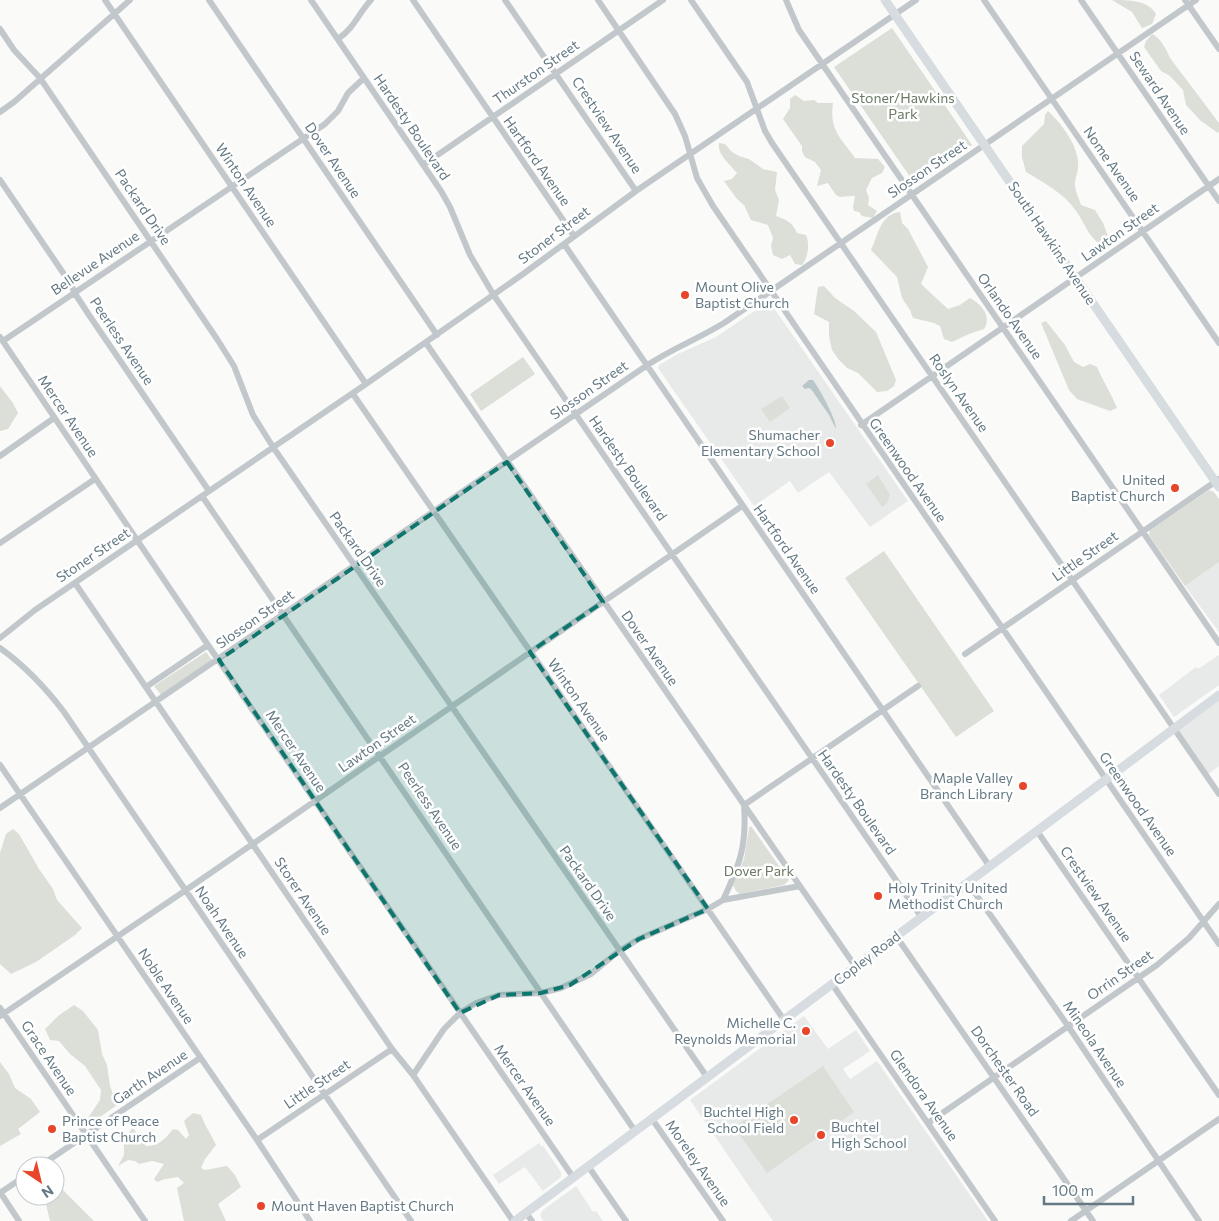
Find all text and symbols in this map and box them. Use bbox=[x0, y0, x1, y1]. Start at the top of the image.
street label: Thurston Street bbox=[490, 36, 582, 107]
street label: Seward Avenue bbox=[1126, 48, 1194, 138]
street label: Hardesty Boulevard bbox=[371, 70, 454, 183]
street label: Crestview Avenue bbox=[569, 73, 646, 176]
park label: Stoner/Hawkins Park bbox=[851, 89, 955, 122]
street label: Hartford Avenue bbox=[500, 113, 575, 209]
street label: Dover Avenue bbox=[302, 119, 365, 201]
street label: Nome Avenue bbox=[1080, 123, 1145, 205]
street label: Slosson Street bbox=[884, 136, 970, 201]
street label: Winton Avenue bbox=[212, 140, 281, 230]
street label: Packard Drive bbox=[112, 166, 175, 248]
street label: South Hawkins Avenue bbox=[1005, 178, 1100, 307]
street label: Lawton Street bbox=[1078, 198, 1162, 265]
street label: Stoner Street bbox=[515, 202, 593, 267]
street label: Bellevue Avenue bbox=[47, 227, 142, 298]
street label: Orlando Avenue bbox=[974, 269, 1047, 362]
place label: Mount Olive Baptist Church bbox=[695, 278, 789, 311]
marker: Mount Olive Baptist Church bbox=[679, 289, 691, 301]
street label: Peerless Avenue bbox=[87, 294, 158, 388]
street label: Roslyn Avenue bbox=[926, 350, 993, 435]
street label: Slosson Street bbox=[546, 356, 631, 423]
street label: Mercer Avenue bbox=[35, 371, 102, 460]
street label: Hardesty Boulevard bbox=[586, 412, 671, 524]
street label: Greenwood Avenue bbox=[866, 414, 951, 525]
place label: Shumacher Elementary School bbox=[701, 426, 820, 459]
marker: Shumacher Elementary School bbox=[824, 437, 836, 449]
place label: United Baptist Church bbox=[1071, 471, 1165, 504]
marker: United Baptist Church bbox=[1169, 482, 1181, 494]
street label: Hartford Avenue bbox=[750, 501, 825, 597]
street label: Packard Drive bbox=[326, 508, 391, 590]
street label: Stoner Street bbox=[53, 524, 133, 585]
street label: Little Street bbox=[1049, 527, 1121, 584]
street label: Slosson Street bbox=[212, 585, 297, 652]
street label: Dover Avenue bbox=[618, 607, 683, 689]
street label: Winton Avenue bbox=[545, 655, 614, 744]
street label: Mercer Avenue bbox=[263, 706, 330, 795]
street label: Lawton Street bbox=[335, 709, 419, 776]
street label: Hardesty Boulevard bbox=[815, 746, 900, 858]
street label: Greenwood Avenue bbox=[1096, 748, 1181, 859]
street label: Peerless Avenue bbox=[395, 759, 466, 853]
place label: Maple Valley Branch Library bbox=[920, 769, 1013, 802]
marker: Maple Valley Branch Library bbox=[1017, 780, 1029, 792]
street label: Packard Drive bbox=[556, 842, 621, 924]
street label: Crestview Avenue bbox=[1057, 843, 1136, 945]
street label: Storer Avenue bbox=[271, 854, 336, 938]
park label: Dover Park bbox=[724, 862, 795, 879]
place label: Holy Trinity United Methodist Church bbox=[888, 879, 1008, 912]
street label: Noah Avenue bbox=[192, 882, 253, 961]
marker: Holy Trinity United Methodist Church bbox=[872, 890, 884, 902]
street label: Copley Road bbox=[830, 927, 904, 988]
street label: Noble Avenue bbox=[135, 945, 198, 1027]
street label: Orrin Street bbox=[1084, 946, 1156, 1003]
street label: Mineola Avenue bbox=[1060, 997, 1131, 1090]
place label: Michelle C. Reynolds Memorial bbox=[674, 1014, 796, 1047]
street label: Grace Avenue bbox=[18, 1017, 81, 1098]
street label: Dorchester Road bbox=[968, 1022, 1043, 1119]
marker: Michelle C. Reynolds Memorial bbox=[800, 1025, 812, 1037]
street label: Mercer Avenue bbox=[491, 1041, 560, 1129]
street label: Garth Avenue bbox=[109, 1045, 190, 1108]
street label: Glendora Avenue bbox=[887, 1046, 962, 1144]
street label: Little Street bbox=[280, 1055, 353, 1112]
place label: Buchtel High School Field bbox=[703, 1103, 784, 1136]
place label: Prince of Peace Baptist Church bbox=[62, 1112, 159, 1145]
marker: Buchtel High School Field bbox=[788, 1114, 800, 1126]
street label: Moreley Avenue bbox=[662, 1116, 735, 1209]
place label: Buchtel High School bbox=[831, 1118, 907, 1151]
marker: Prince of Peace Baptist Church bbox=[46, 1123, 58, 1135]
marker: Buchtel High School bbox=[815, 1129, 827, 1141]
north arrow bbox=[15, 1156, 65, 1206]
scale bar bbox=[1044, 1174, 1133, 1206]
text: 100 m bbox=[1052, 1181, 1094, 1199]
text: N bbox=[39, 1182, 57, 1202]
place label: Mount Haven Baptist Church bbox=[271, 1197, 454, 1214]
marker: Mount Haven Baptist Church bbox=[255, 1200, 267, 1212]

